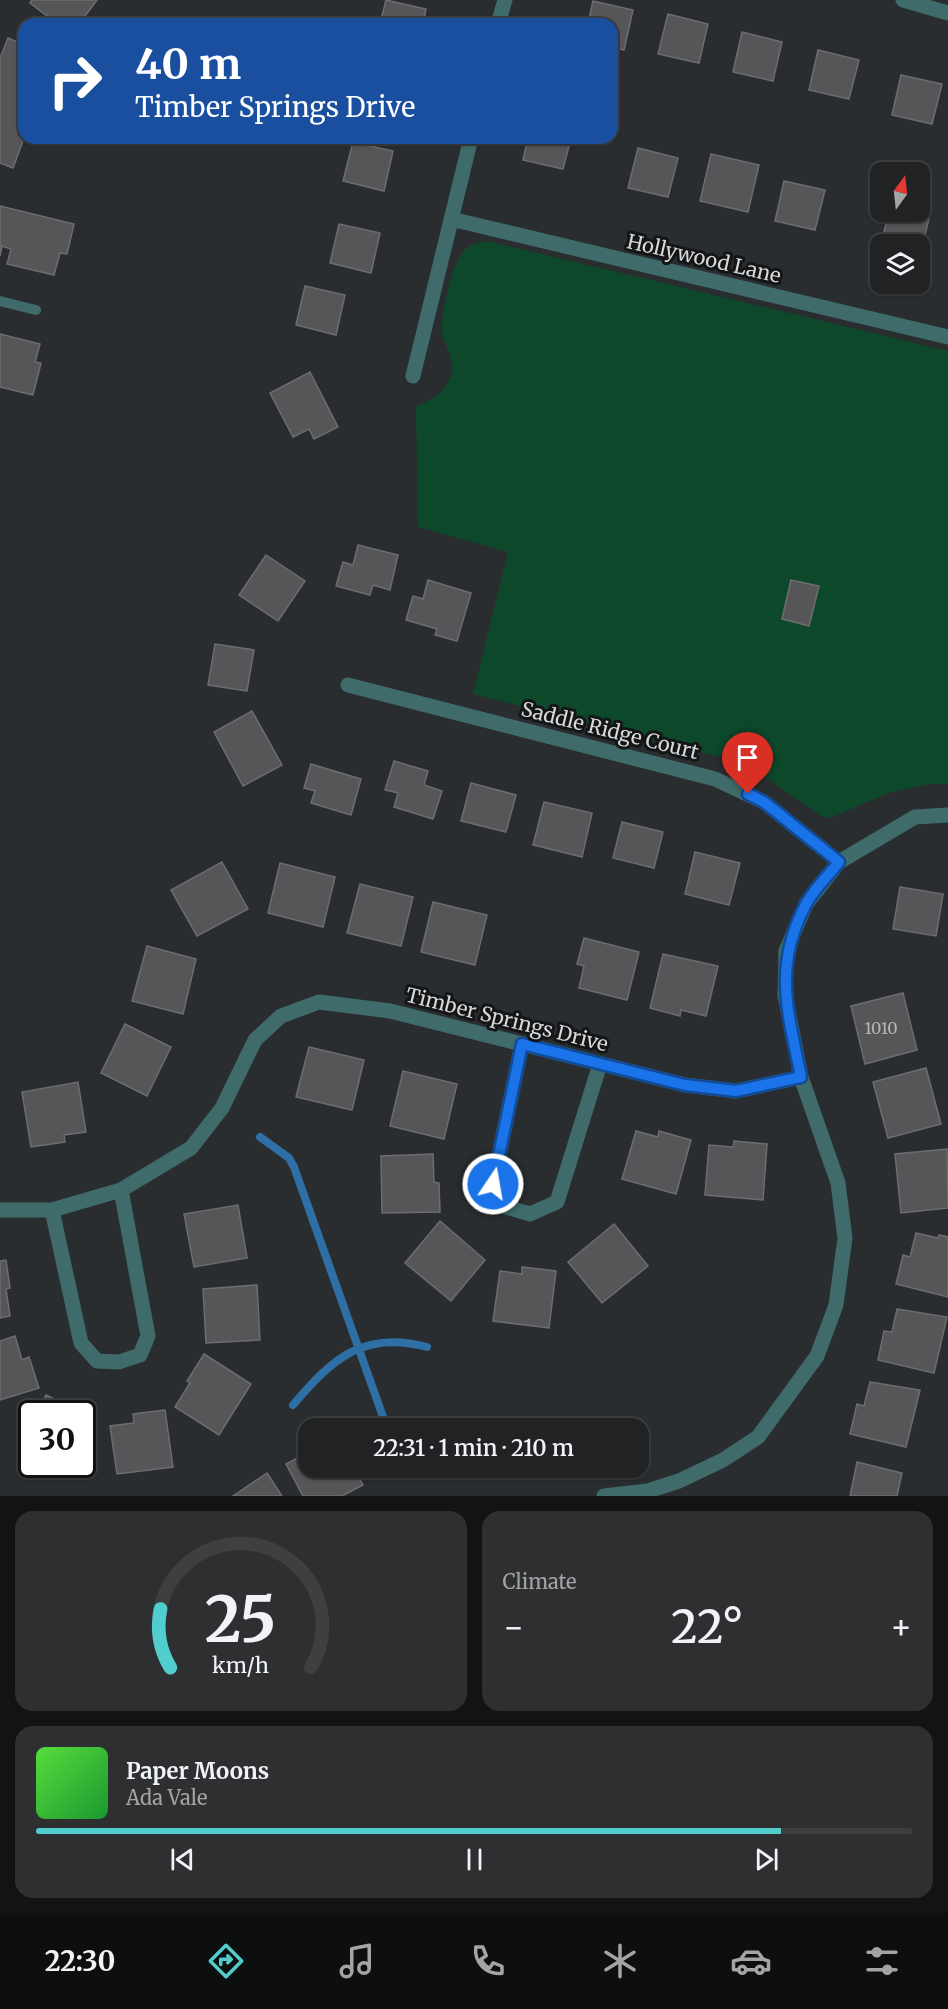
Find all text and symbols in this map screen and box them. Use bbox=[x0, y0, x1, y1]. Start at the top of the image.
text: 40 m bbox=[135, 38, 241, 90]
icon: right bbox=[36, 42, 114, 120]
text: Timber Springs Drive bbox=[135, 90, 415, 124]
north arrow bbox=[870, 162, 930, 222]
map controls bbox=[870, 162, 930, 294]
street label: Hollywood Lane bbox=[625, 228, 783, 288]
button: layers bbox=[870, 234, 930, 294]
street label: Saddle Ridge Court bbox=[519, 696, 702, 764]
pin bbox=[722, 732, 773, 794]
icon: arrive bbox=[731, 741, 764, 774]
street label: Timber Springs Drive bbox=[403, 982, 611, 1056]
house number: 1010 bbox=[864, 1018, 898, 1038]
position arrow bbox=[461, 1152, 525, 1216]
speed limit sign: 30 bbox=[18, 1400, 96, 1478]
text: 22:31 · 1 min · 210 m bbox=[373, 1434, 574, 1462]
text: Climate bbox=[503, 1569, 577, 1594]
text: 25 bbox=[205, 1581, 277, 1659]
text: 22° bbox=[671, 1599, 743, 1655]
text: − bbox=[503, 1607, 525, 1648]
text: + bbox=[890, 1607, 912, 1648]
text: km/h bbox=[212, 1652, 269, 1679]
text: Paper Moons bbox=[126, 1757, 269, 1785]
text: Ada Vale bbox=[126, 1785, 207, 1810]
icon: previous bbox=[166, 1843, 199, 1876]
icon: pause bbox=[458, 1843, 491, 1876]
icon: next bbox=[750, 1843, 783, 1876]
icon: directions bbox=[205, 1940, 247, 1982]
icon: music bbox=[336, 1940, 378, 1982]
icon: phone bbox=[467, 1940, 509, 1982]
icon: climate bbox=[599, 1940, 641, 1982]
icon: car bbox=[730, 1940, 772, 1982]
icon: filters bbox=[861, 1940, 903, 1982]
text: 22:30 bbox=[45, 1944, 115, 1978]

